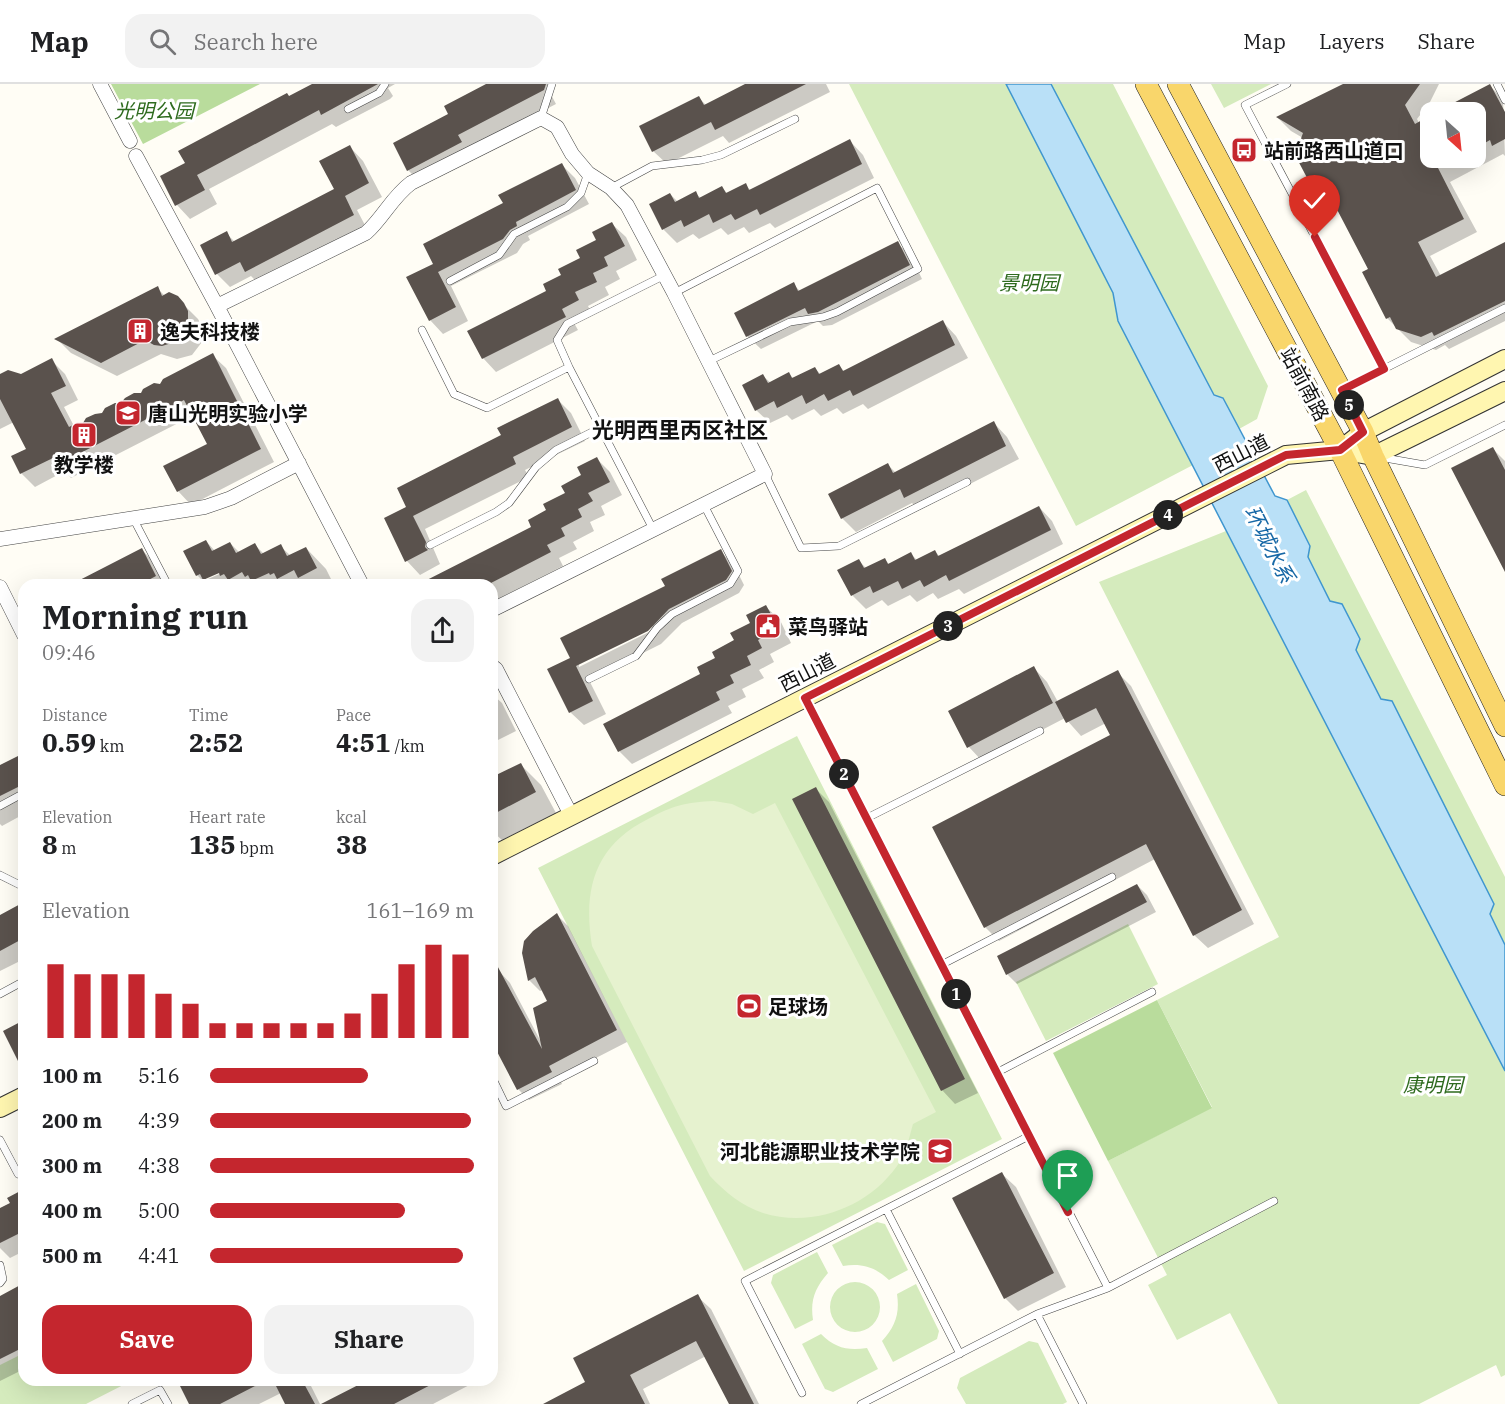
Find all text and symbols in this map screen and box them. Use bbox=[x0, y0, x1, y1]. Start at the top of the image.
search box bbox=[125, 14, 545, 68]
text: Map bbox=[30, 23, 89, 60]
icon: search bbox=[146, 25, 179, 58]
text: Search here bbox=[194, 27, 318, 56]
text: Map bbox=[1243, 27, 1286, 55]
text: Layers bbox=[1319, 27, 1385, 55]
text: Share bbox=[1418, 27, 1475, 55]
park label: 光明公园 bbox=[114, 97, 197, 124]
north arrow bbox=[1420, 102, 1486, 168]
map controls bbox=[1420, 102, 1486, 168]
bus stop icon: 站前路西山道口 bbox=[1229, 135, 1259, 165]
place label: 站前路西山道口 bbox=[1264, 137, 1404, 164]
pin bbox=[1289, 175, 1340, 237]
icon: check bbox=[1298, 184, 1331, 217]
park label: 景明园 bbox=[999, 269, 1062, 296]
building icon: 逸夫科技楼 bbox=[125, 316, 155, 346]
place label: 逸夫科技楼 bbox=[160, 318, 260, 345]
street label: 站前南路 bbox=[1274, 342, 1336, 426]
pin: 5 bbox=[1334, 390, 1364, 420]
text: 5 bbox=[1344, 395, 1354, 415]
school or university icon: 唐山光明实验小学 bbox=[113, 398, 143, 428]
place label: 唐山光明实验小学 bbox=[148, 400, 308, 427]
district label: 光明西里丙区社区 bbox=[592, 415, 768, 444]
building icon: 教学楼 bbox=[69, 420, 99, 450]
street label: 西山道 bbox=[1208, 427, 1274, 479]
place label: 教学楼 bbox=[54, 451, 114, 478]
pin: 4 bbox=[1153, 500, 1183, 530]
water label: 环城水系 bbox=[1238, 500, 1302, 590]
text: 4 bbox=[1163, 505, 1173, 525]
text: Morning run bbox=[42, 595, 248, 638]
button: share bbox=[411, 599, 474, 662]
public building icon: 菜鸟驿站 bbox=[753, 611, 783, 641]
pin: 3 bbox=[933, 611, 963, 641]
place label: 菜鸟驿站 bbox=[788, 613, 868, 640]
text: 3 bbox=[943, 616, 953, 636]
text: 09:46 bbox=[42, 639, 96, 666]
street label: 西山道 bbox=[774, 646, 840, 698]
text: Distance bbox=[42, 705, 107, 725]
text: Time bbox=[189, 705, 228, 725]
text: Pace bbox=[336, 705, 371, 725]
text: 0.59 bbox=[42, 725, 96, 759]
text: 2:52 bbox=[189, 725, 244, 759]
text: 4:51 bbox=[336, 725, 391, 759]
text: km bbox=[96, 736, 124, 756]
text: /km bbox=[391, 736, 425, 756]
pin: 2 bbox=[829, 759, 859, 789]
text: 2 bbox=[839, 764, 849, 784]
text: Elevation bbox=[42, 807, 112, 827]
text: Heart rate bbox=[189, 807, 266, 827]
text: kcal bbox=[336, 807, 367, 827]
text: 8 bbox=[42, 827, 58, 861]
text: 135 bbox=[189, 827, 236, 861]
text: 38 bbox=[336, 827, 367, 861]
text: m bbox=[58, 838, 77, 858]
text: bpm bbox=[236, 838, 274, 858]
text: Elevation bbox=[42, 897, 130, 924]
text: 161–169 m bbox=[367, 897, 474, 924]
pin: 1 bbox=[941, 979, 971, 1009]
text: 1 bbox=[951, 984, 961, 1004]
sports icon: 足球场 bbox=[734, 991, 764, 1021]
place label: 足球场 bbox=[768, 993, 828, 1020]
text: 100 m bbox=[42, 1062, 102, 1089]
text: 5:16 bbox=[138, 1062, 180, 1089]
park label: 康明园 bbox=[1403, 1071, 1466, 1098]
text: 200 m bbox=[42, 1107, 102, 1134]
text: 4:39 bbox=[138, 1107, 180, 1134]
school or university icon: 河北能源职业技术学院 bbox=[925, 1136, 955, 1166]
place label: 河北能源职业技术学院 bbox=[720, 1138, 920, 1165]
pin bbox=[1042, 1150, 1093, 1212]
text: 300 m bbox=[42, 1152, 102, 1179]
text: 4:38 bbox=[138, 1152, 180, 1179]
icon: arrive bbox=[1051, 1159, 1084, 1192]
text: 400 m bbox=[42, 1197, 102, 1224]
text: 5:00 bbox=[138, 1197, 180, 1224]
text: 500 m bbox=[42, 1242, 102, 1269]
text: 4:41 bbox=[138, 1242, 180, 1269]
button: Save bbox=[42, 1305, 252, 1374]
button: Share bbox=[264, 1305, 474, 1374]

